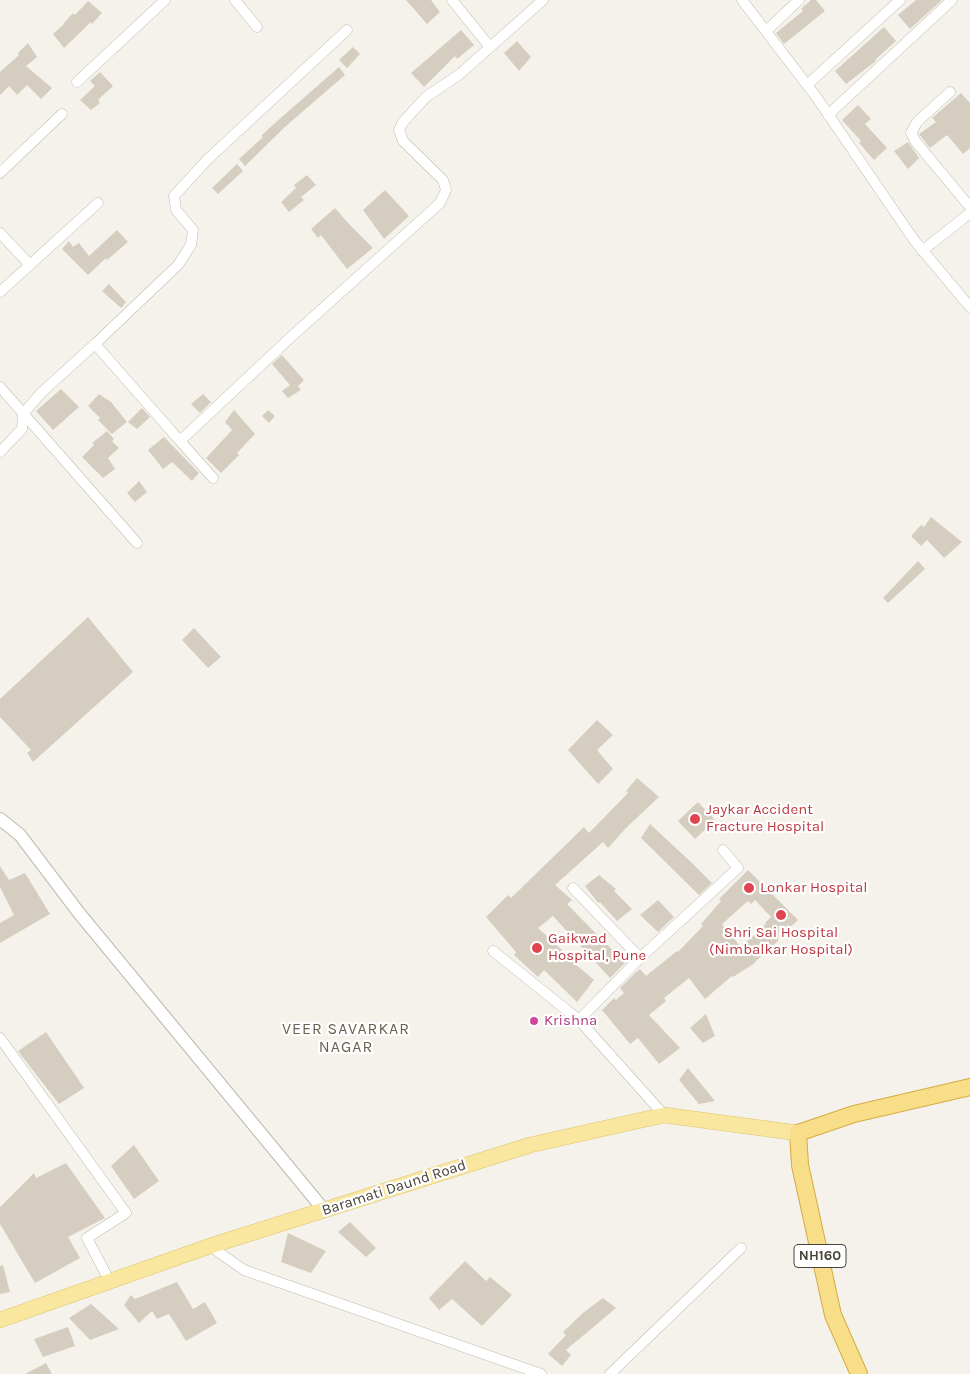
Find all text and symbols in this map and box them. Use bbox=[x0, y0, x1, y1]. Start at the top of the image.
place label: Jaykar Accident Fracture Hospital bbox=[706, 801, 824, 836]
marker: Jaykar Accident Fracture Hospital bbox=[688, 812, 702, 826]
place label: Lonkar Hospital bbox=[760, 879, 867, 897]
marker: Lonkar Hospital bbox=[742, 881, 756, 895]
marker: Shri Sai Hospital (Nimbalkar Hospital) bbox=[774, 908, 788, 922]
place label: Shri Sai Hospital (Nimbalkar Hospital) bbox=[709, 924, 853, 959]
place label: Gaikwad Hospital, Pune bbox=[548, 930, 646, 965]
marker: Gaikwad Hospital, Pune bbox=[530, 941, 544, 955]
place label: Krishna bbox=[544, 1012, 597, 1030]
marker: Krishna bbox=[528, 1015, 540, 1027]
district label: VEER SAVARKAR NAGAR bbox=[280, 1019, 412, 1057]
street label: Baramati Daund Road bbox=[320, 1156, 468, 1220]
road number: NH160 bbox=[794, 1244, 846, 1268]

